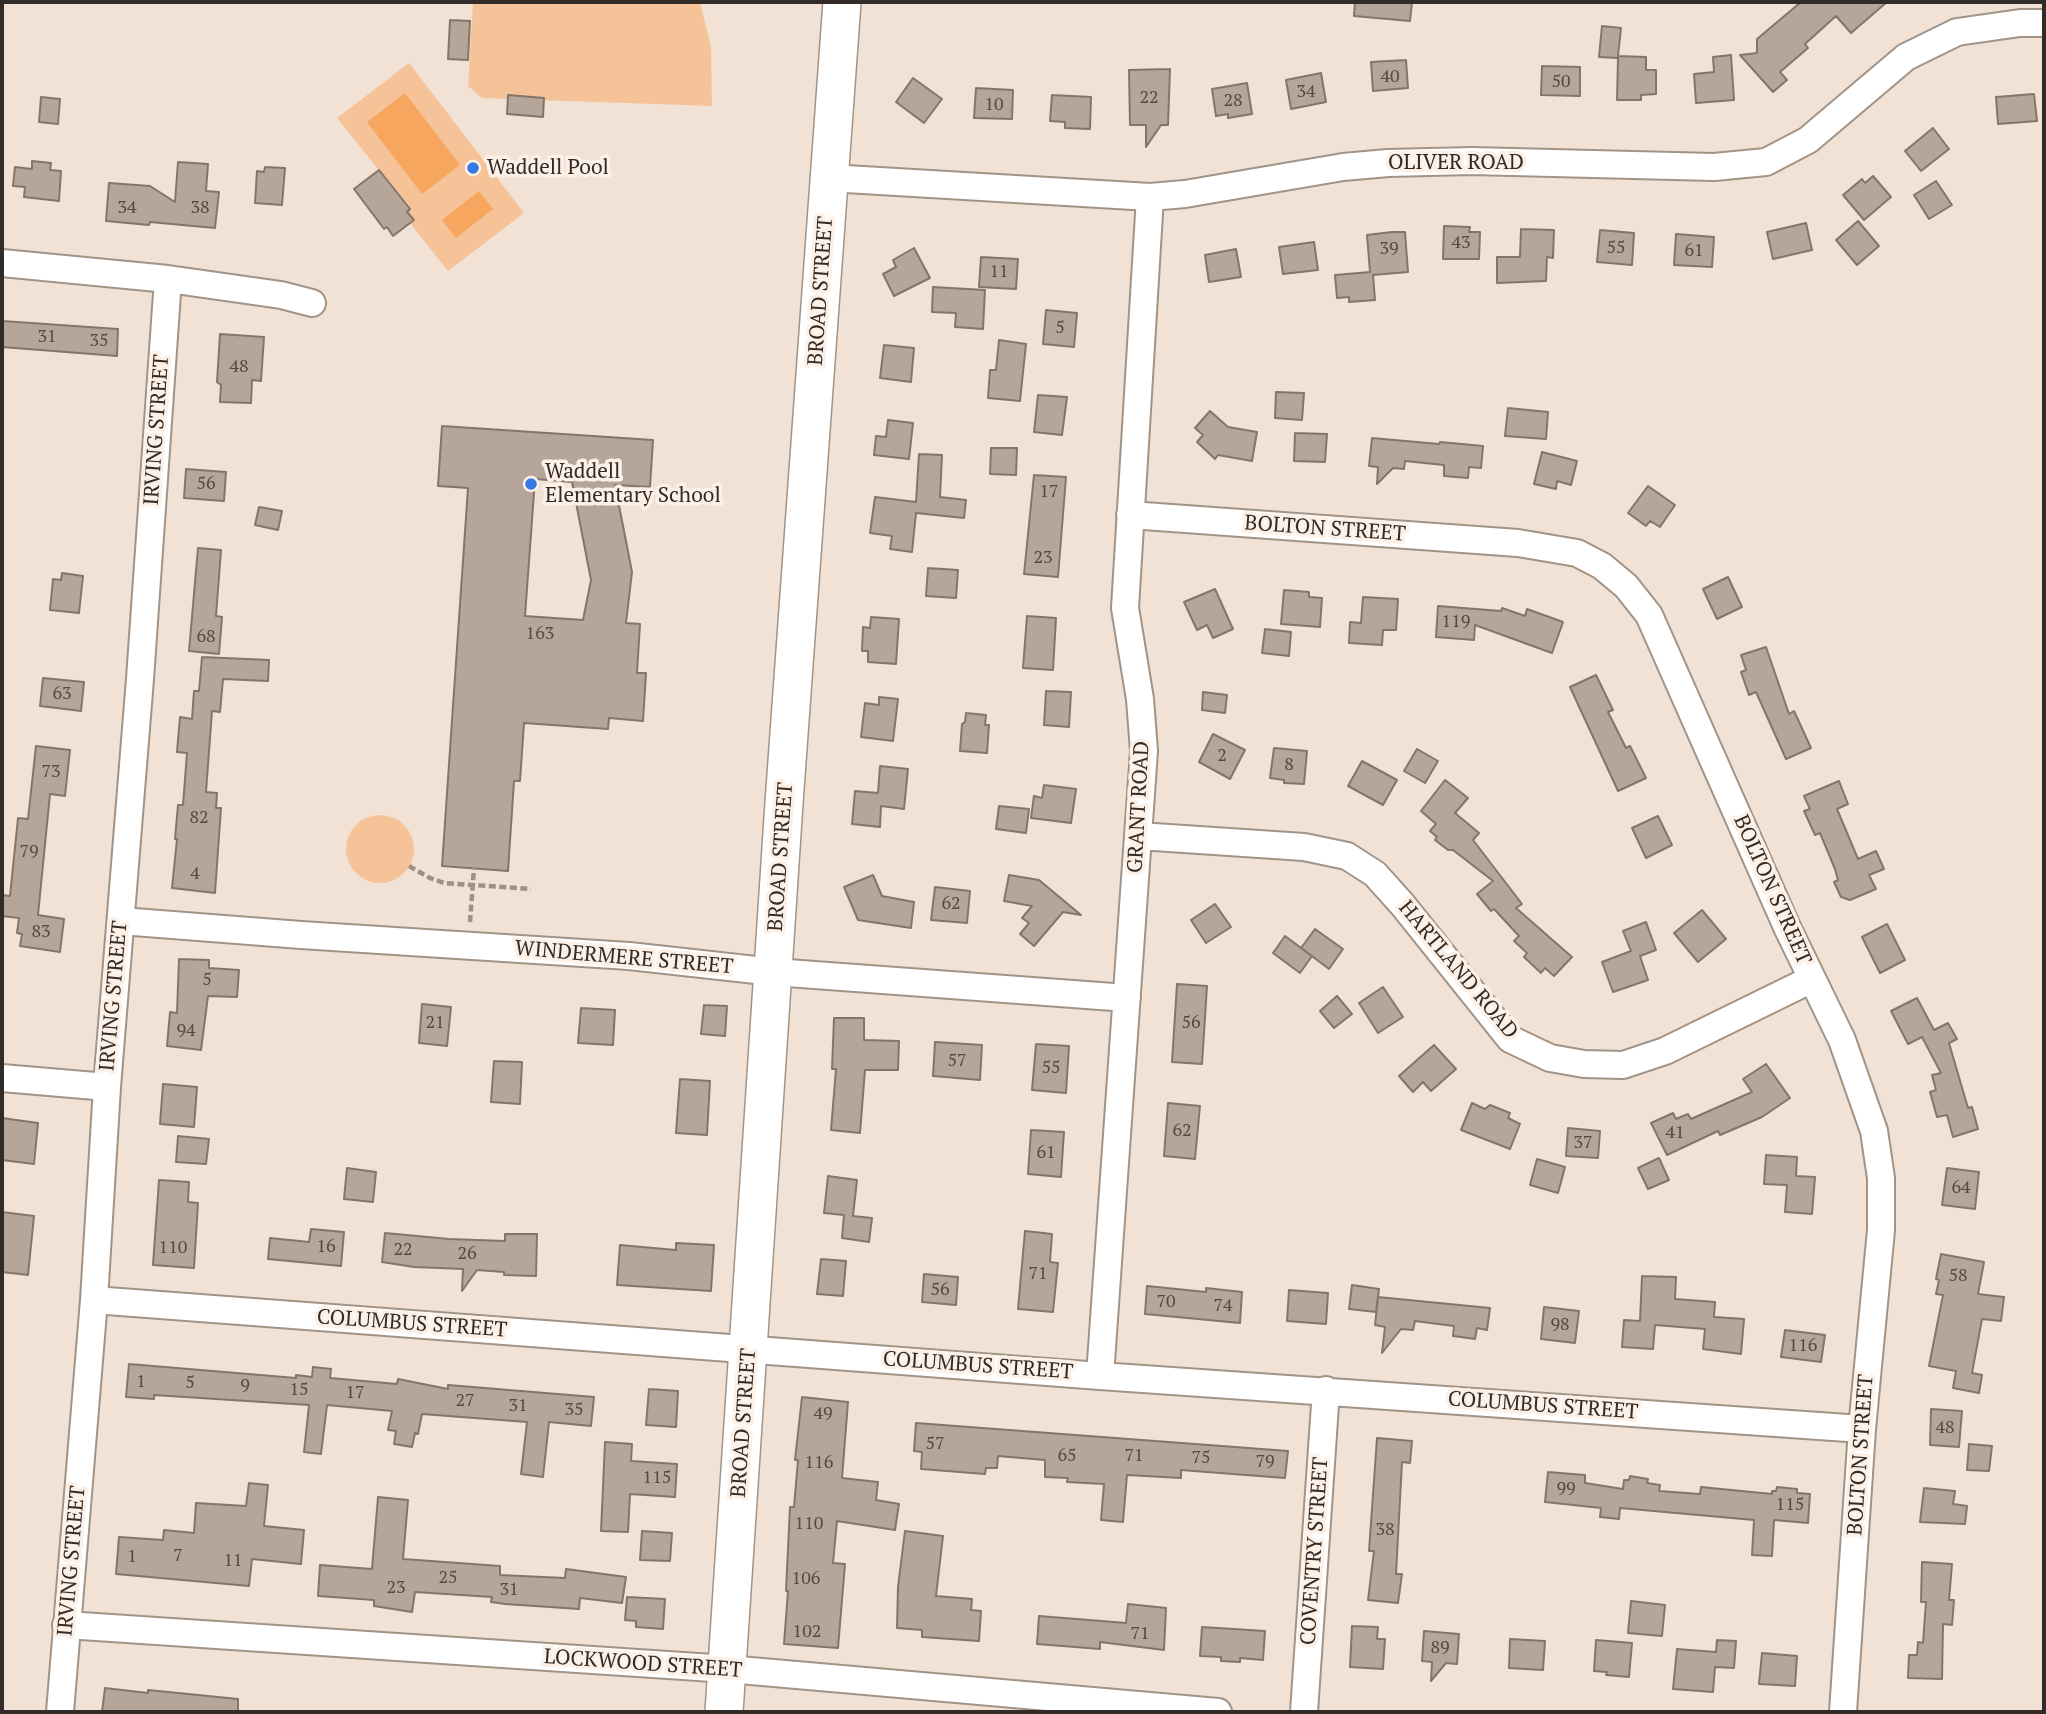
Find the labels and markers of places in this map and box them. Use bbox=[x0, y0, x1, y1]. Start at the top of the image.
place label: Waddell Pool bbox=[487, 155, 609, 181]
marker: Waddell Pool bbox=[465, 160, 481, 176]
place label: Waddell Elementary School bbox=[545, 459, 721, 509]
marker: Waddell Elementary School bbox=[523, 476, 539, 492]

